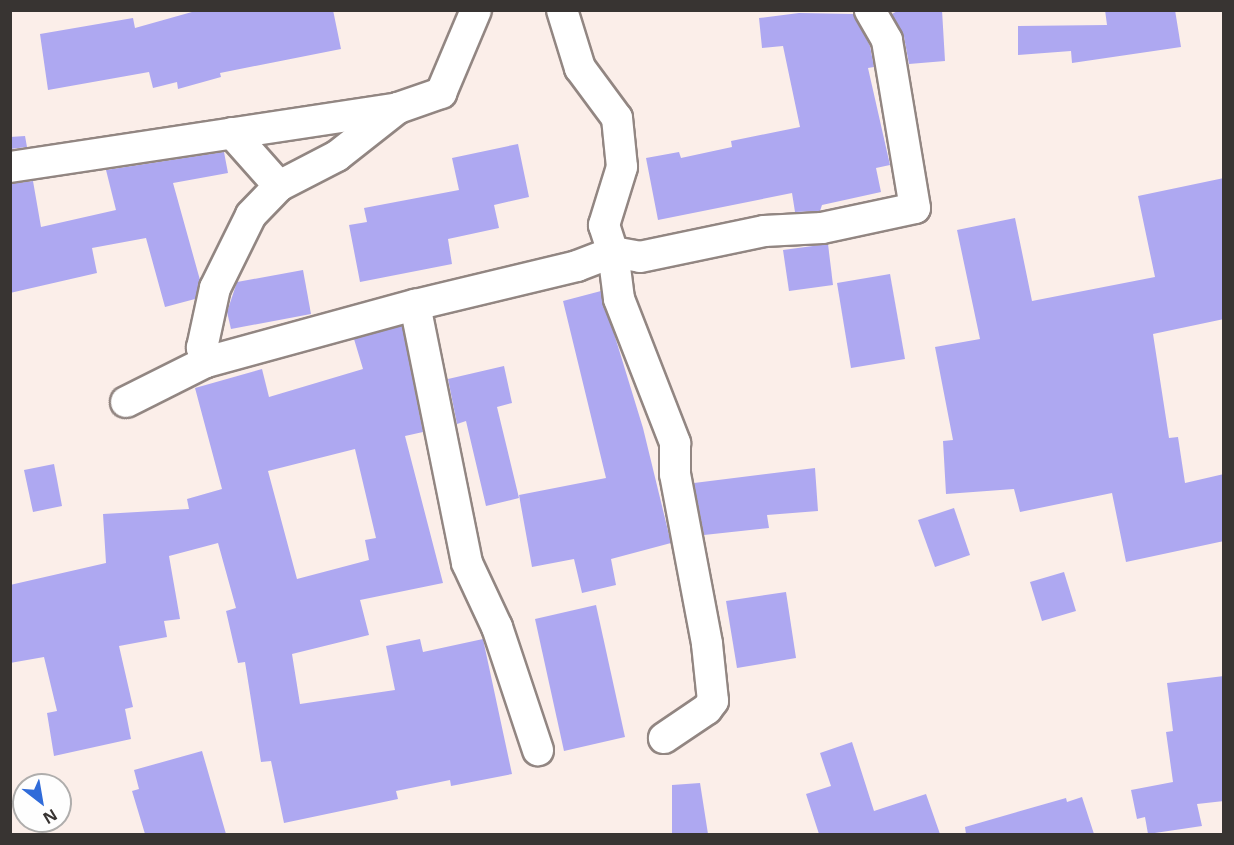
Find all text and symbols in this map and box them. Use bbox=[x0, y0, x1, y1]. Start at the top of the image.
north arrow bbox=[12, 773, 72, 833]
text: N bbox=[39, 804, 61, 829]

